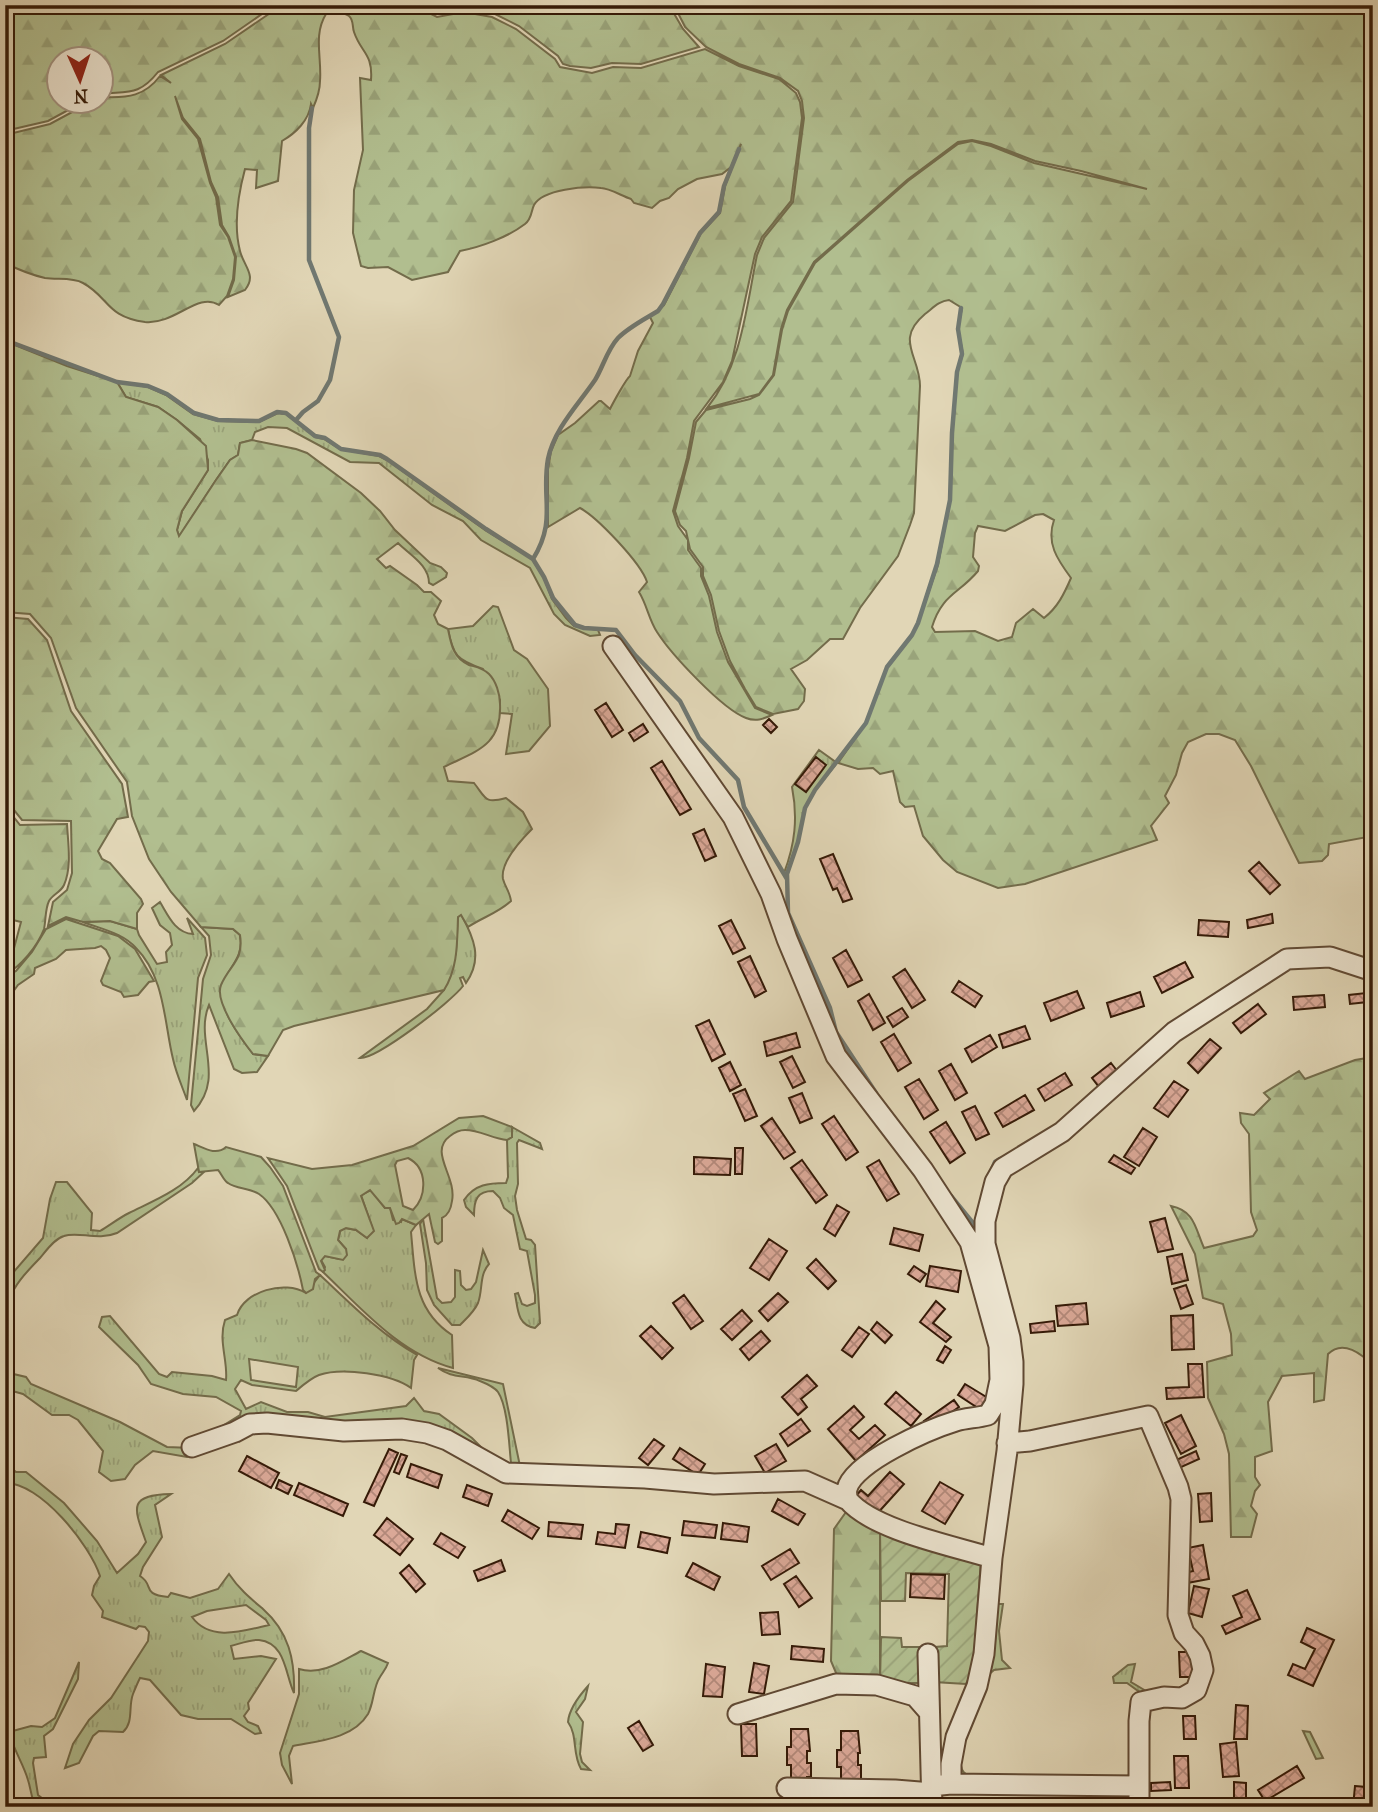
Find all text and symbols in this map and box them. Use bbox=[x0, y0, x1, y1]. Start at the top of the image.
north arrow bbox=[46, 46, 116, 116]
text: N bbox=[72, 85, 89, 107]

